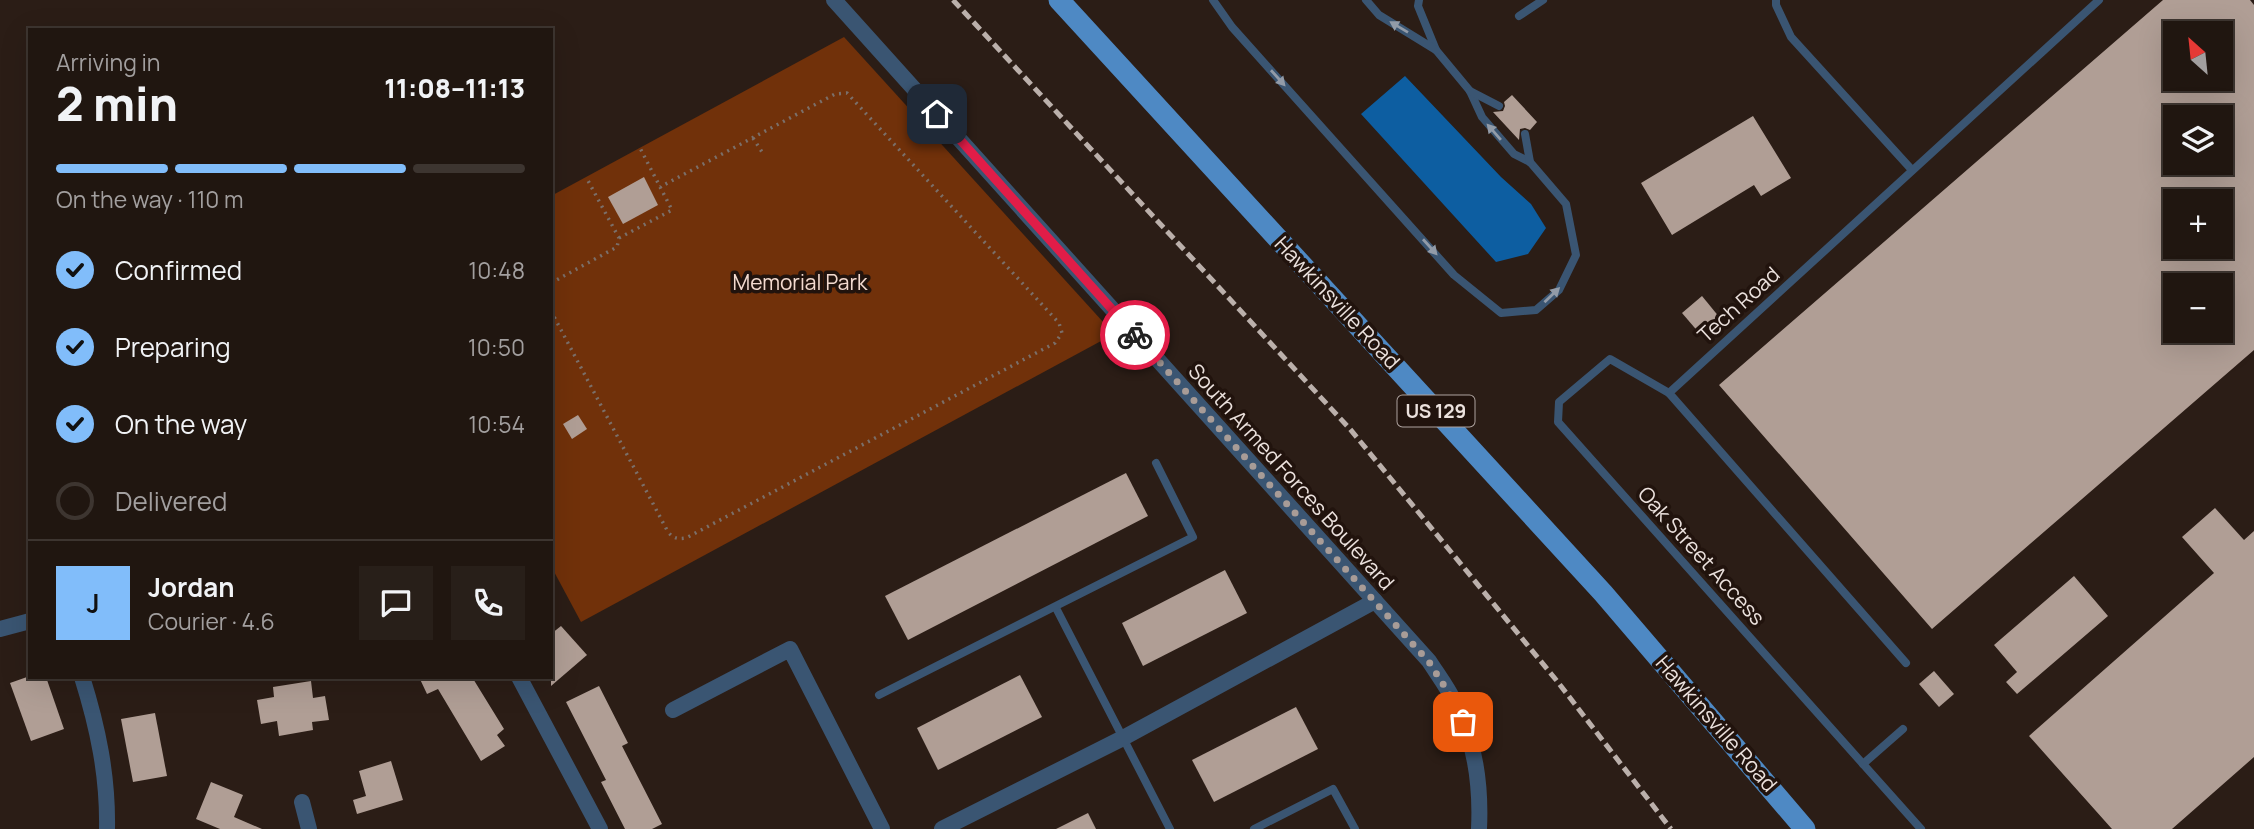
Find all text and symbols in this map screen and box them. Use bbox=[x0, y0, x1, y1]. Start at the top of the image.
one-way arrow bbox=[1389, 21, 1409, 34]
north arrow bbox=[2163, 21, 2233, 91]
map controls bbox=[2163, 21, 2233, 343]
text: Arriving in bbox=[56, 46, 161, 78]
one-way arrow bbox=[1270, 69, 1286, 87]
text: 11:08–11:13 bbox=[384, 70, 525, 106]
text: 2 min bbox=[56, 72, 178, 135]
pin bbox=[907, 84, 967, 144]
icon: home bbox=[918, 95, 956, 133]
button: layers bbox=[2163, 105, 2233, 175]
one-way arrow bbox=[1487, 123, 1502, 140]
text: On the way · 110 m bbox=[56, 183, 243, 215]
button: + bbox=[2163, 189, 2233, 259]
street label: Hawkinsville Road bbox=[1269, 230, 1407, 375]
one-way arrow bbox=[1422, 239, 1437, 256]
icon: check bbox=[56, 251, 94, 289]
text: Confirmed bbox=[115, 252, 242, 288]
text: 10:48 bbox=[468, 254, 525, 286]
street label: Tech Road bbox=[1691, 260, 1785, 349]
park label: Memorial Park bbox=[733, 268, 868, 296]
button: − bbox=[2163, 273, 2233, 343]
one-way arrow bbox=[1543, 288, 1560, 304]
courier bbox=[1100, 300, 1170, 370]
icon: bike bbox=[1116, 316, 1154, 354]
icon: check bbox=[56, 328, 94, 366]
text: Preparing bbox=[115, 329, 231, 365]
text: 10:50 bbox=[468, 331, 525, 363]
street label: South Armed Forces Boulevard bbox=[1183, 357, 1401, 595]
road number: US 129 bbox=[1398, 396, 1474, 426]
icon: check bbox=[56, 405, 94, 443]
text: On the way bbox=[115, 406, 247, 442]
text: 10:54 bbox=[468, 408, 525, 440]
street label: Oak Street Access bbox=[1632, 480, 1772, 631]
text: Delivered bbox=[115, 483, 227, 519]
button: chat bbox=[359, 566, 433, 640]
button: phone bbox=[451, 566, 525, 640]
text: Jordan bbox=[148, 569, 234, 605]
text: J bbox=[86, 585, 100, 621]
text: Courier · 4.6 bbox=[148, 605, 275, 637]
street label: Hawkinsville Road bbox=[1650, 649, 1784, 797]
pin bbox=[1433, 692, 1493, 752]
icon: bag bbox=[1444, 703, 1482, 741]

